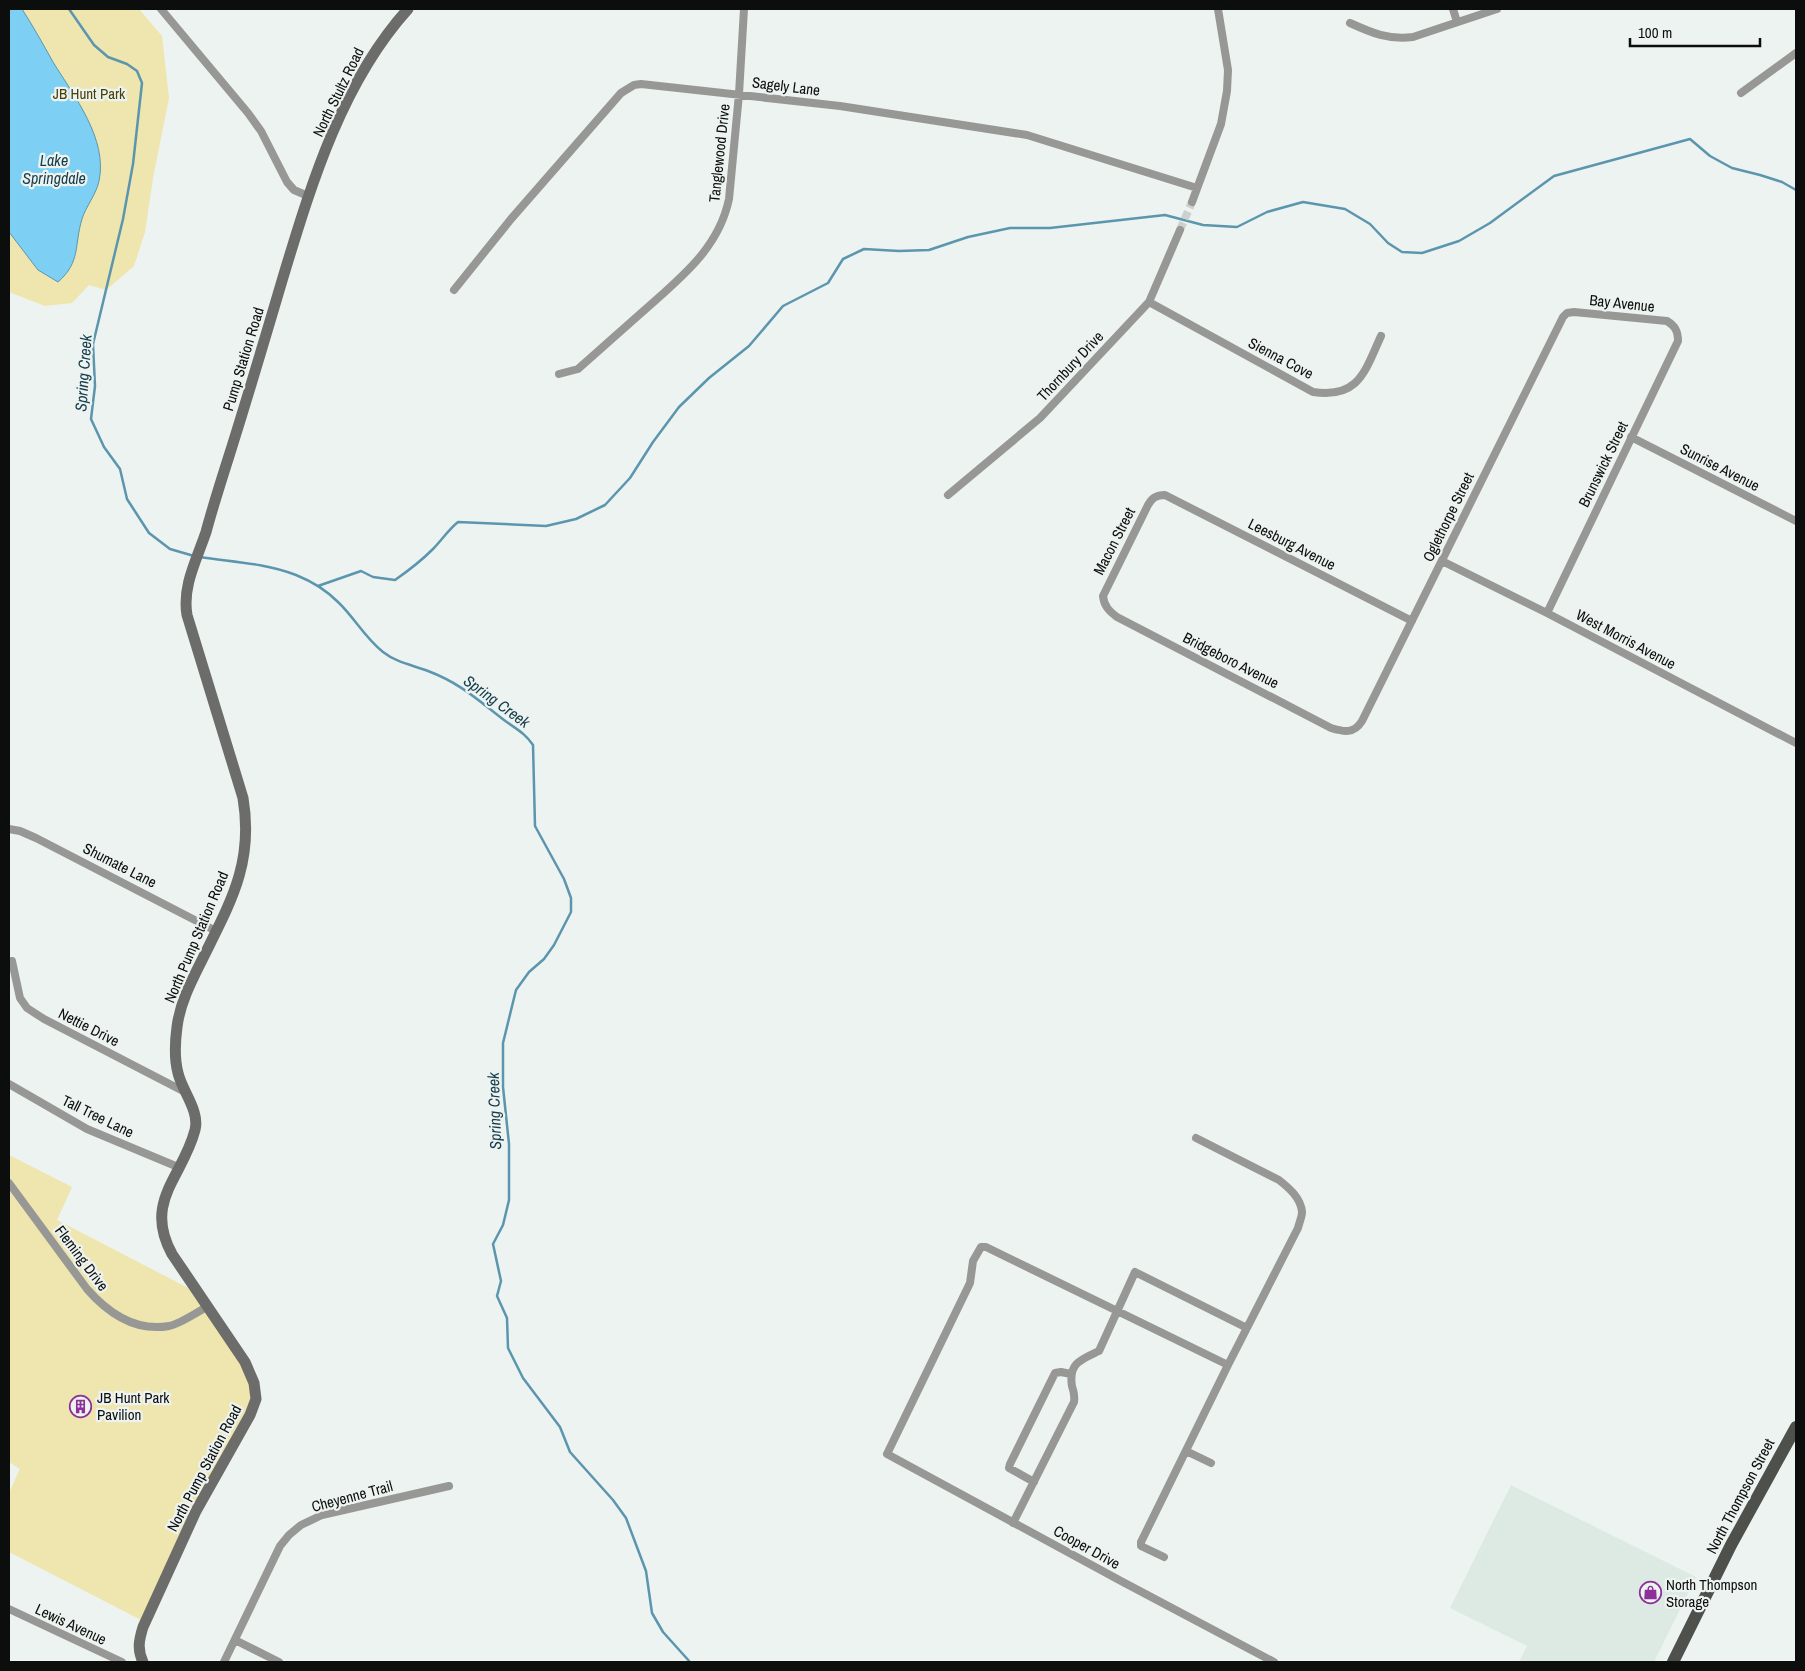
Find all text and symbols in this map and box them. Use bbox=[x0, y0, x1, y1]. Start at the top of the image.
scale bar bbox=[1630, 15, 1760, 47]
text: 100 m bbox=[1638, 22, 1672, 43]
street label: North Stultz Road bbox=[307, 44, 369, 140]
street label: Sagely Lane bbox=[751, 71, 821, 101]
park label: JB Hunt Park bbox=[53, 83, 126, 104]
street label: Tanglewood Drive bbox=[703, 103, 735, 203]
water label: Lake Springdale bbox=[22, 149, 86, 189]
street label: Bay Avenue bbox=[1588, 289, 1656, 317]
street label: Pump Station Road bbox=[217, 305, 269, 413]
street label: Thornbury Drive bbox=[1032, 326, 1108, 406]
street label: Sienna Cove bbox=[1245, 332, 1317, 384]
water label: Spring Creek bbox=[69, 333, 97, 412]
street label: Brunswick Street bbox=[1573, 417, 1633, 510]
street label: Sunrise Avenue bbox=[1677, 438, 1764, 496]
street label: Oglethorpe Street bbox=[1417, 468, 1479, 565]
street label: Macon Street bbox=[1088, 503, 1140, 578]
street label: Leesburg Avenue bbox=[1245, 513, 1339, 575]
street label: West Morris Avenue bbox=[1572, 604, 1680, 674]
street label: Bridgeboro Avenue bbox=[1179, 627, 1283, 693]
water label: Spring Creek bbox=[459, 669, 535, 733]
street label: Shumate Lane bbox=[80, 837, 161, 893]
street label: North Pump Station Road bbox=[159, 868, 233, 1006]
street label: Nettie Drive bbox=[55, 1003, 123, 1051]
water label: Spring Creek bbox=[482, 1072, 506, 1150]
street label: Tall Tree Lane bbox=[59, 1090, 138, 1142]
street label: Fleming Drive bbox=[50, 1221, 114, 1295]
place label: JB Hunt Park Pavilion bbox=[97, 1387, 170, 1425]
building icon: JB Hunt Park Pavilion bbox=[69, 1394, 93, 1418]
street label: North Pump Station Road bbox=[162, 1401, 246, 1535]
street label: North Thompson Street bbox=[1701, 1434, 1780, 1557]
street label: Cheyenne Trail bbox=[309, 1475, 395, 1517]
street label: Cooper Drive bbox=[1050, 1520, 1124, 1574]
place label: North Thompson Storage bbox=[1666, 1574, 1757, 1612]
shop icon: North Thompson Storage bbox=[1638, 1581, 1662, 1605]
street label: Lewis Avenue bbox=[32, 1598, 110, 1650]

